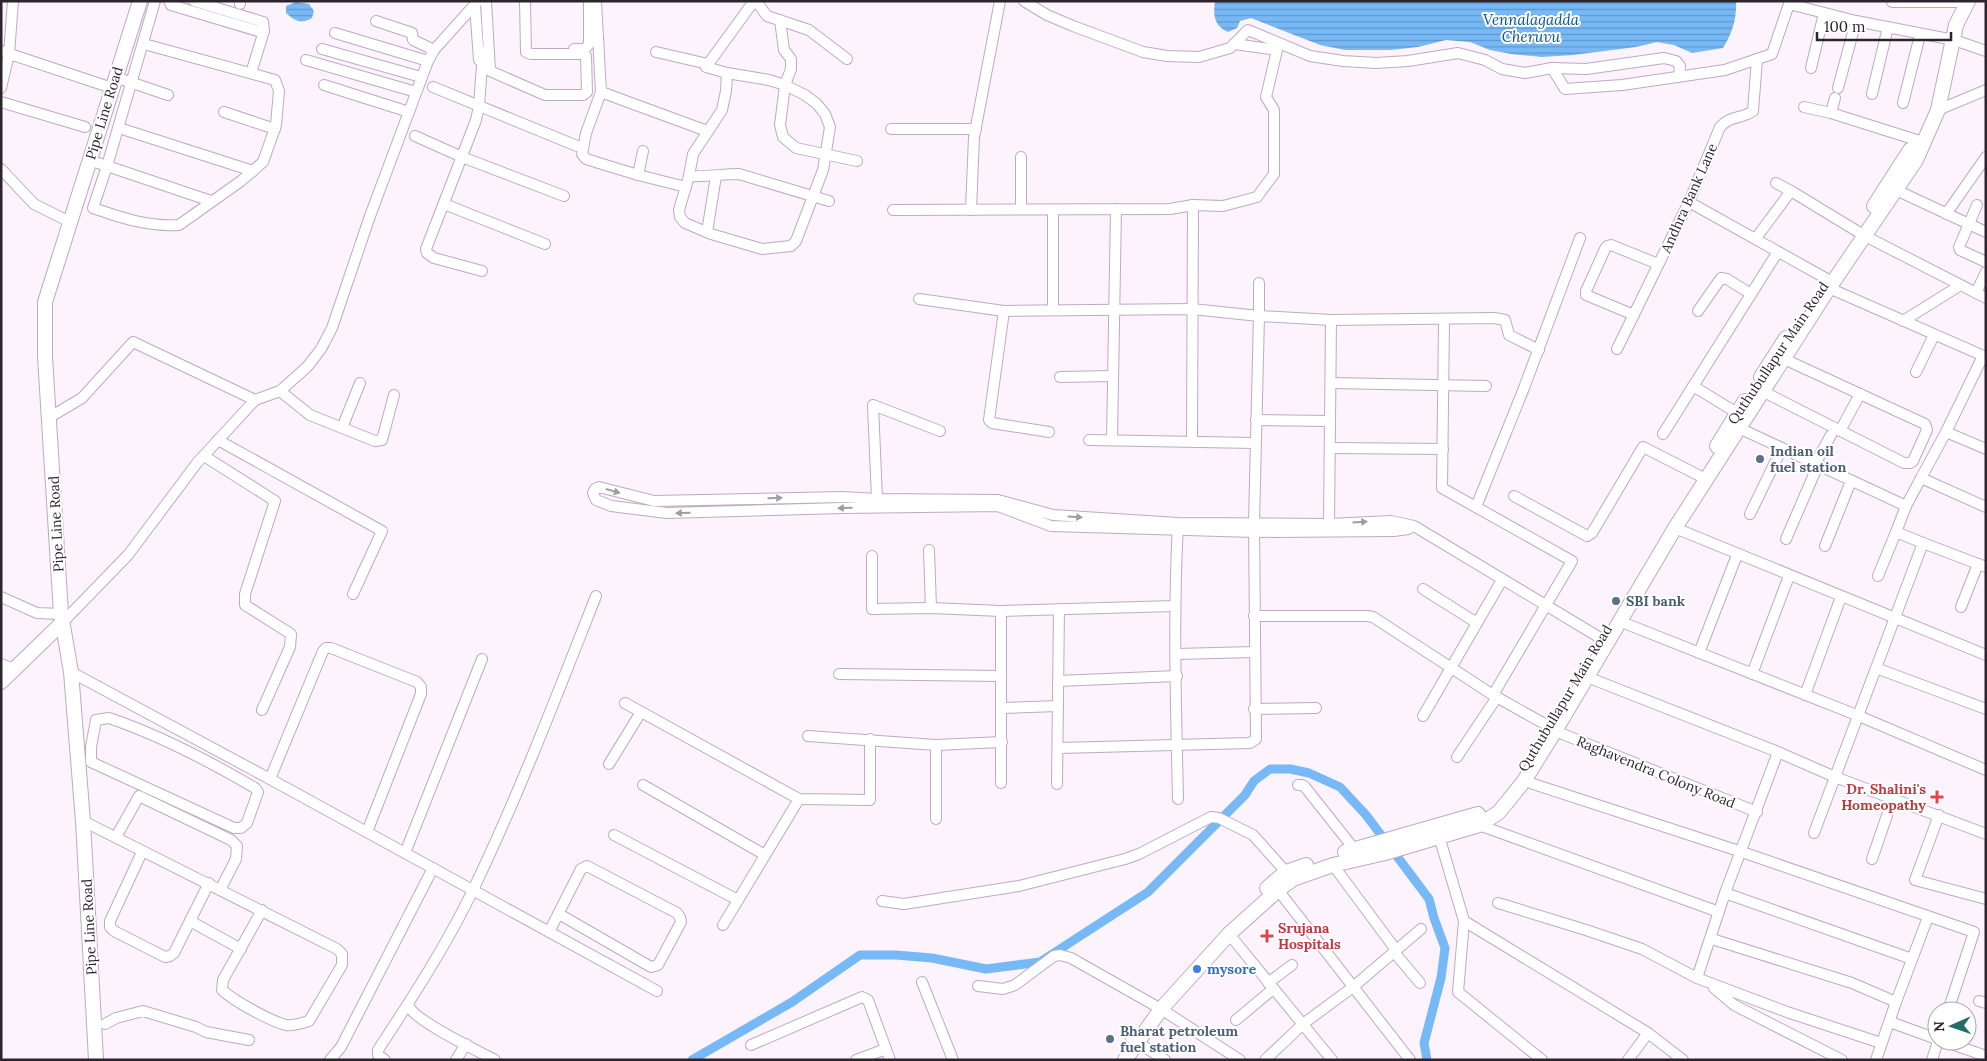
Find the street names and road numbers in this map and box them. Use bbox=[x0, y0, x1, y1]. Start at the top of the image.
street label: Pipe Line Road bbox=[81, 64, 127, 162]
street label: Andhra Bank Lane bbox=[1656, 140, 1721, 257]
street label: Quthubullapur Main Road bbox=[1724, 278, 1832, 428]
street label: Pipe Line Road bbox=[44, 475, 68, 573]
street label: Quthubullapur Main Road bbox=[1514, 621, 1616, 775]
street label: Raghavendra Colony Road bbox=[1574, 732, 1738, 812]
street label: Pipe Line Road bbox=[77, 878, 101, 976]

